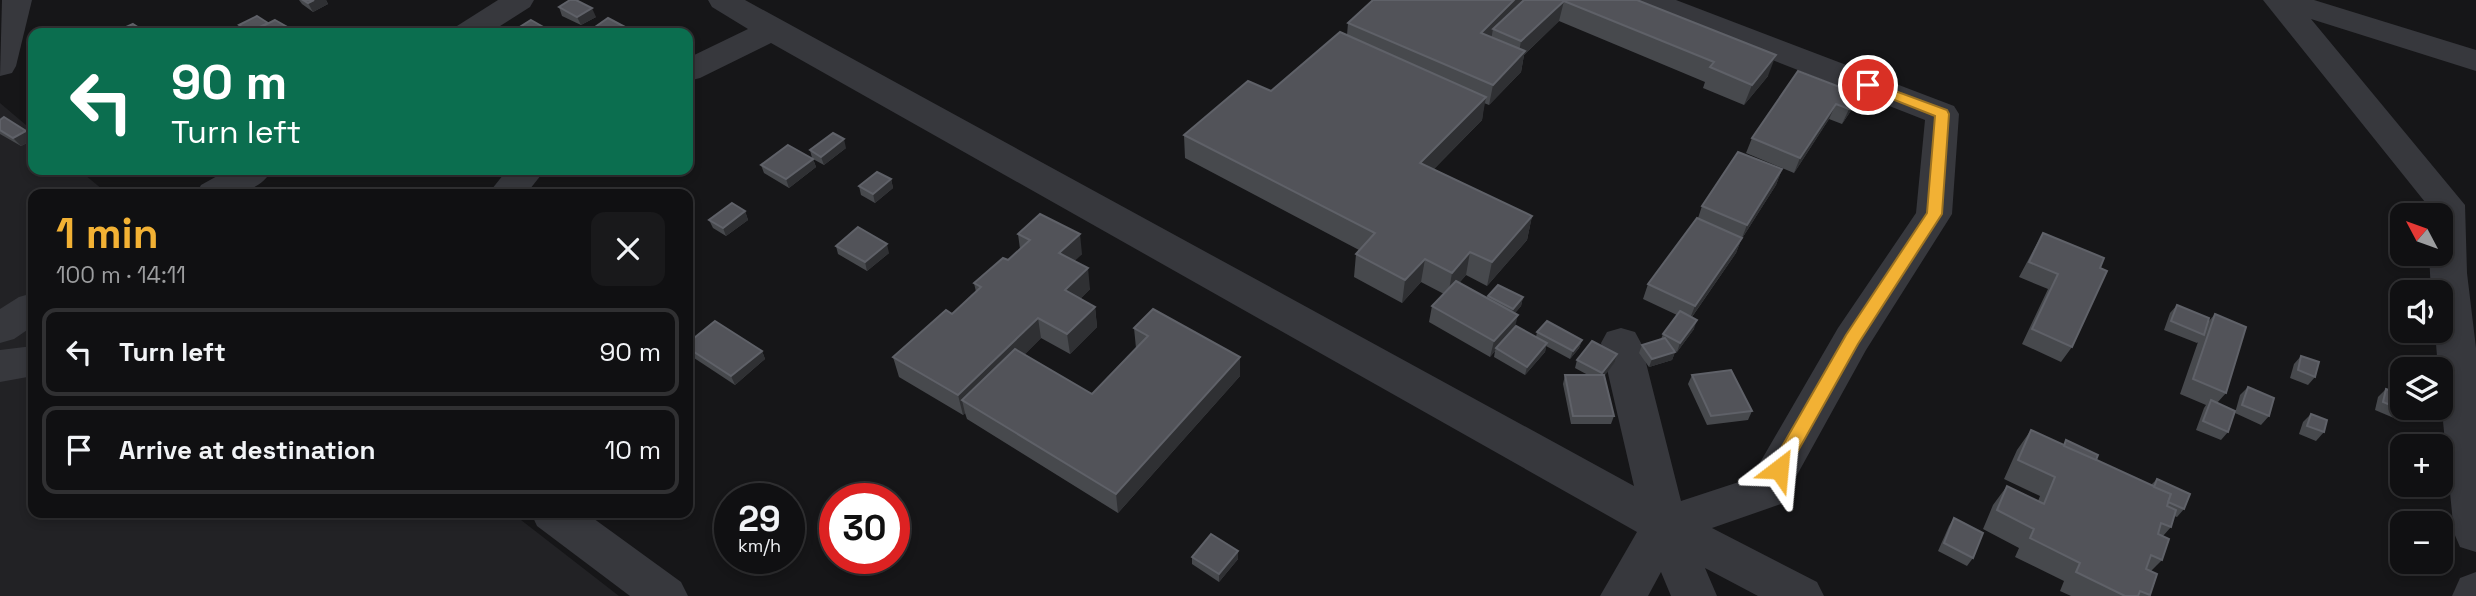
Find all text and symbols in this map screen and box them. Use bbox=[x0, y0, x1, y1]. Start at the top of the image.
text: 90 m bbox=[171, 51, 287, 113]
pin bbox=[1838, 55, 1898, 115]
icon: left bbox=[56, 56, 147, 147]
icon: arrive bbox=[1849, 66, 1887, 104]
text: Turn left bbox=[171, 112, 301, 152]
north arrow bbox=[2390, 203, 2454, 266]
map controls bbox=[2390, 203, 2453, 574]
text: 1 min bbox=[56, 207, 159, 260]
button: close bbox=[591, 212, 665, 286]
text: 100 m · 14:11 bbox=[56, 260, 186, 290]
button: sound bbox=[2390, 280, 2453, 343]
icon: left bbox=[60, 333, 98, 371]
text: Turn left bbox=[119, 335, 226, 369]
text: 90 m bbox=[599, 335, 661, 369]
button: layers bbox=[2390, 357, 2453, 420]
icon: arrive bbox=[60, 431, 98, 469]
position arrow bbox=[1742, 432, 1816, 506]
text: Arrive at destination bbox=[119, 433, 376, 467]
text: 10 m bbox=[604, 433, 661, 467]
button: + bbox=[2390, 434, 2453, 497]
speed limit sign: 30 bbox=[819, 483, 910, 574]
text: 29 bbox=[738, 497, 781, 541]
button: − bbox=[2390, 511, 2453, 574]
text: km/h bbox=[738, 534, 781, 557]

